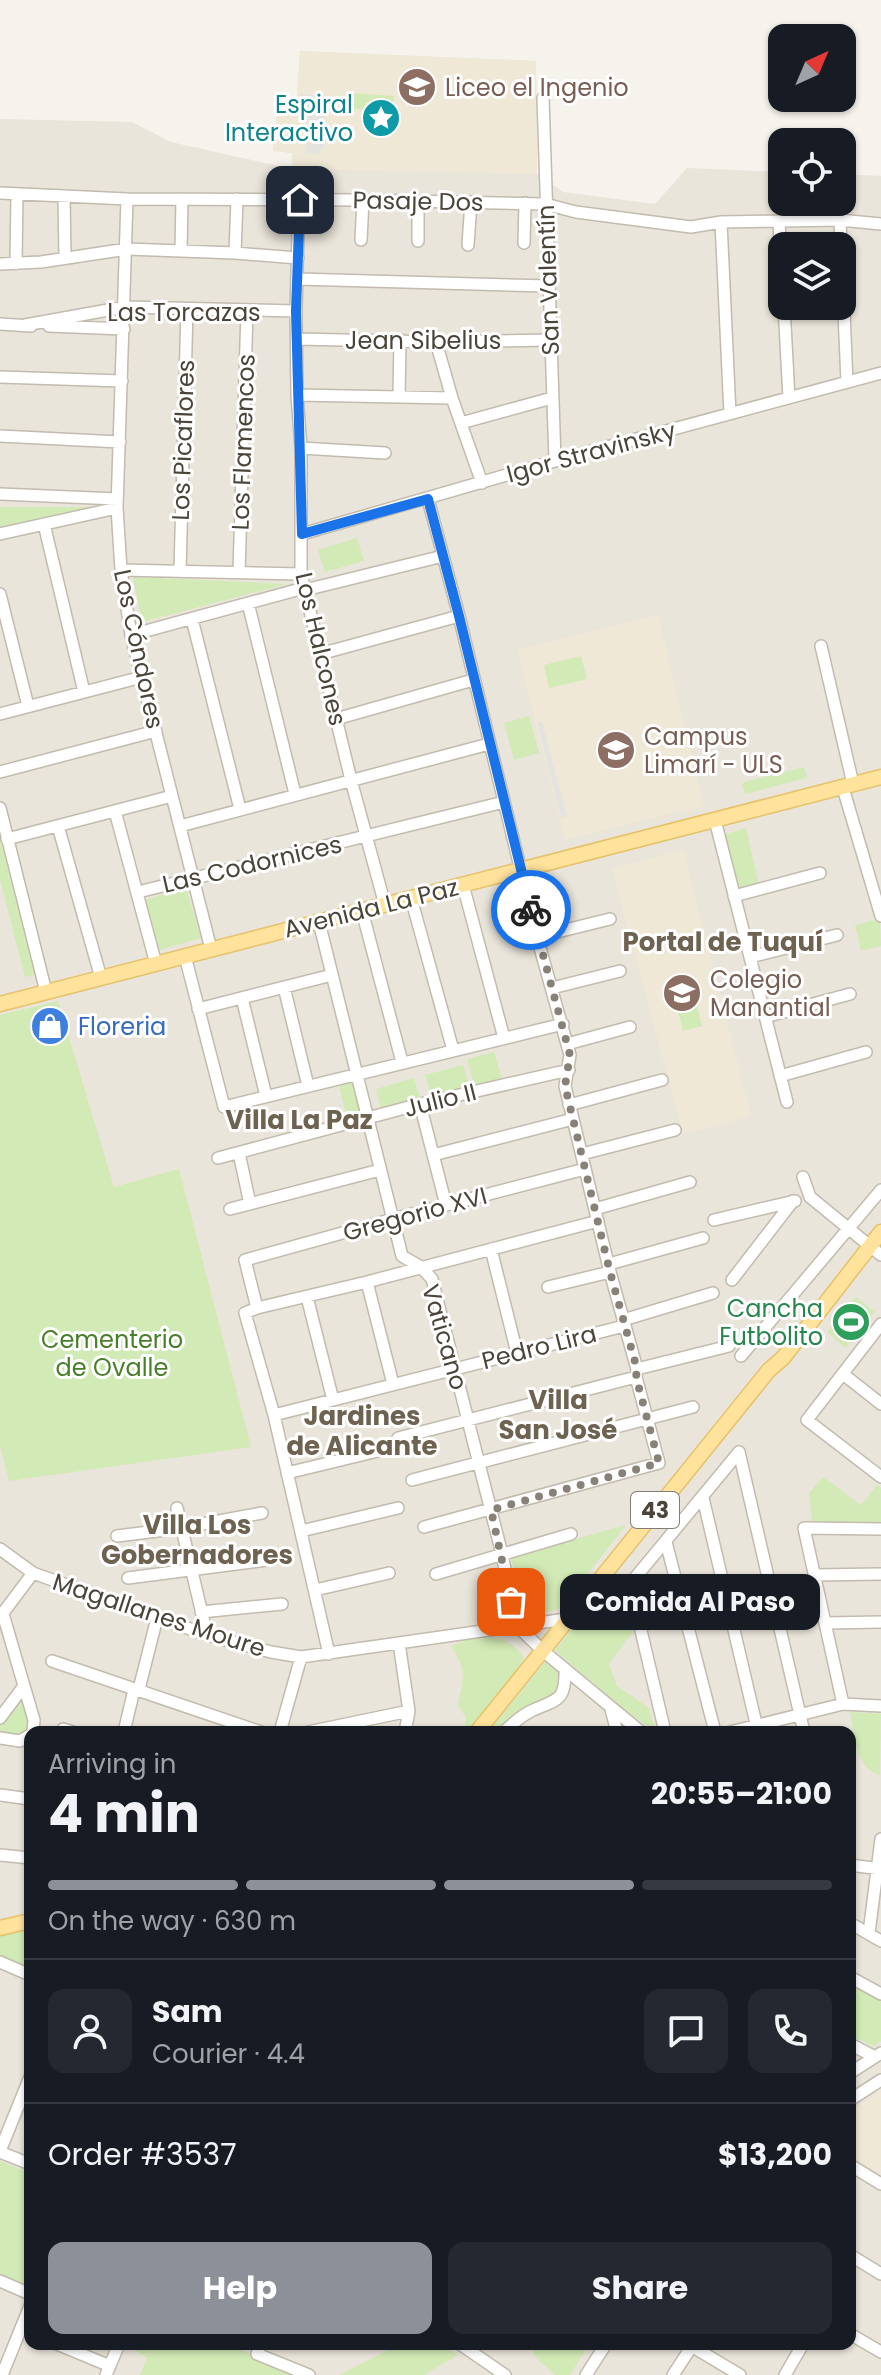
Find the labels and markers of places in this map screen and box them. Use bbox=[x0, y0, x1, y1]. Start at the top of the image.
school or university icon: Liceo el Ingenio bbox=[396, 66, 438, 108]
place label: Liceo el Ingenio bbox=[445, 71, 629, 104]
place label: Espiral Interactivo bbox=[225, 88, 353, 149]
place icon: Espiral Interactivo bbox=[360, 97, 402, 139]
pin bbox=[266, 166, 334, 234]
place label: Campus Limarí - ULS bbox=[644, 720, 783, 781]
school or university icon: Campus Limarí - ULS bbox=[595, 729, 637, 771]
place label: Colegio Manantial bbox=[710, 963, 831, 1024]
school or university icon: Colegio Manantial bbox=[661, 972, 703, 1014]
shop icon: Floreria bbox=[29, 1005, 71, 1047]
place label: Floreria bbox=[78, 1010, 166, 1043]
place label: Cancha Futbolito bbox=[719, 1292, 823, 1353]
sports icon: Cancha Futbolito bbox=[830, 1301, 872, 1343]
pin bbox=[477, 1568, 545, 1636]
callout: Comida Al Paso bbox=[559, 1574, 819, 1630]

